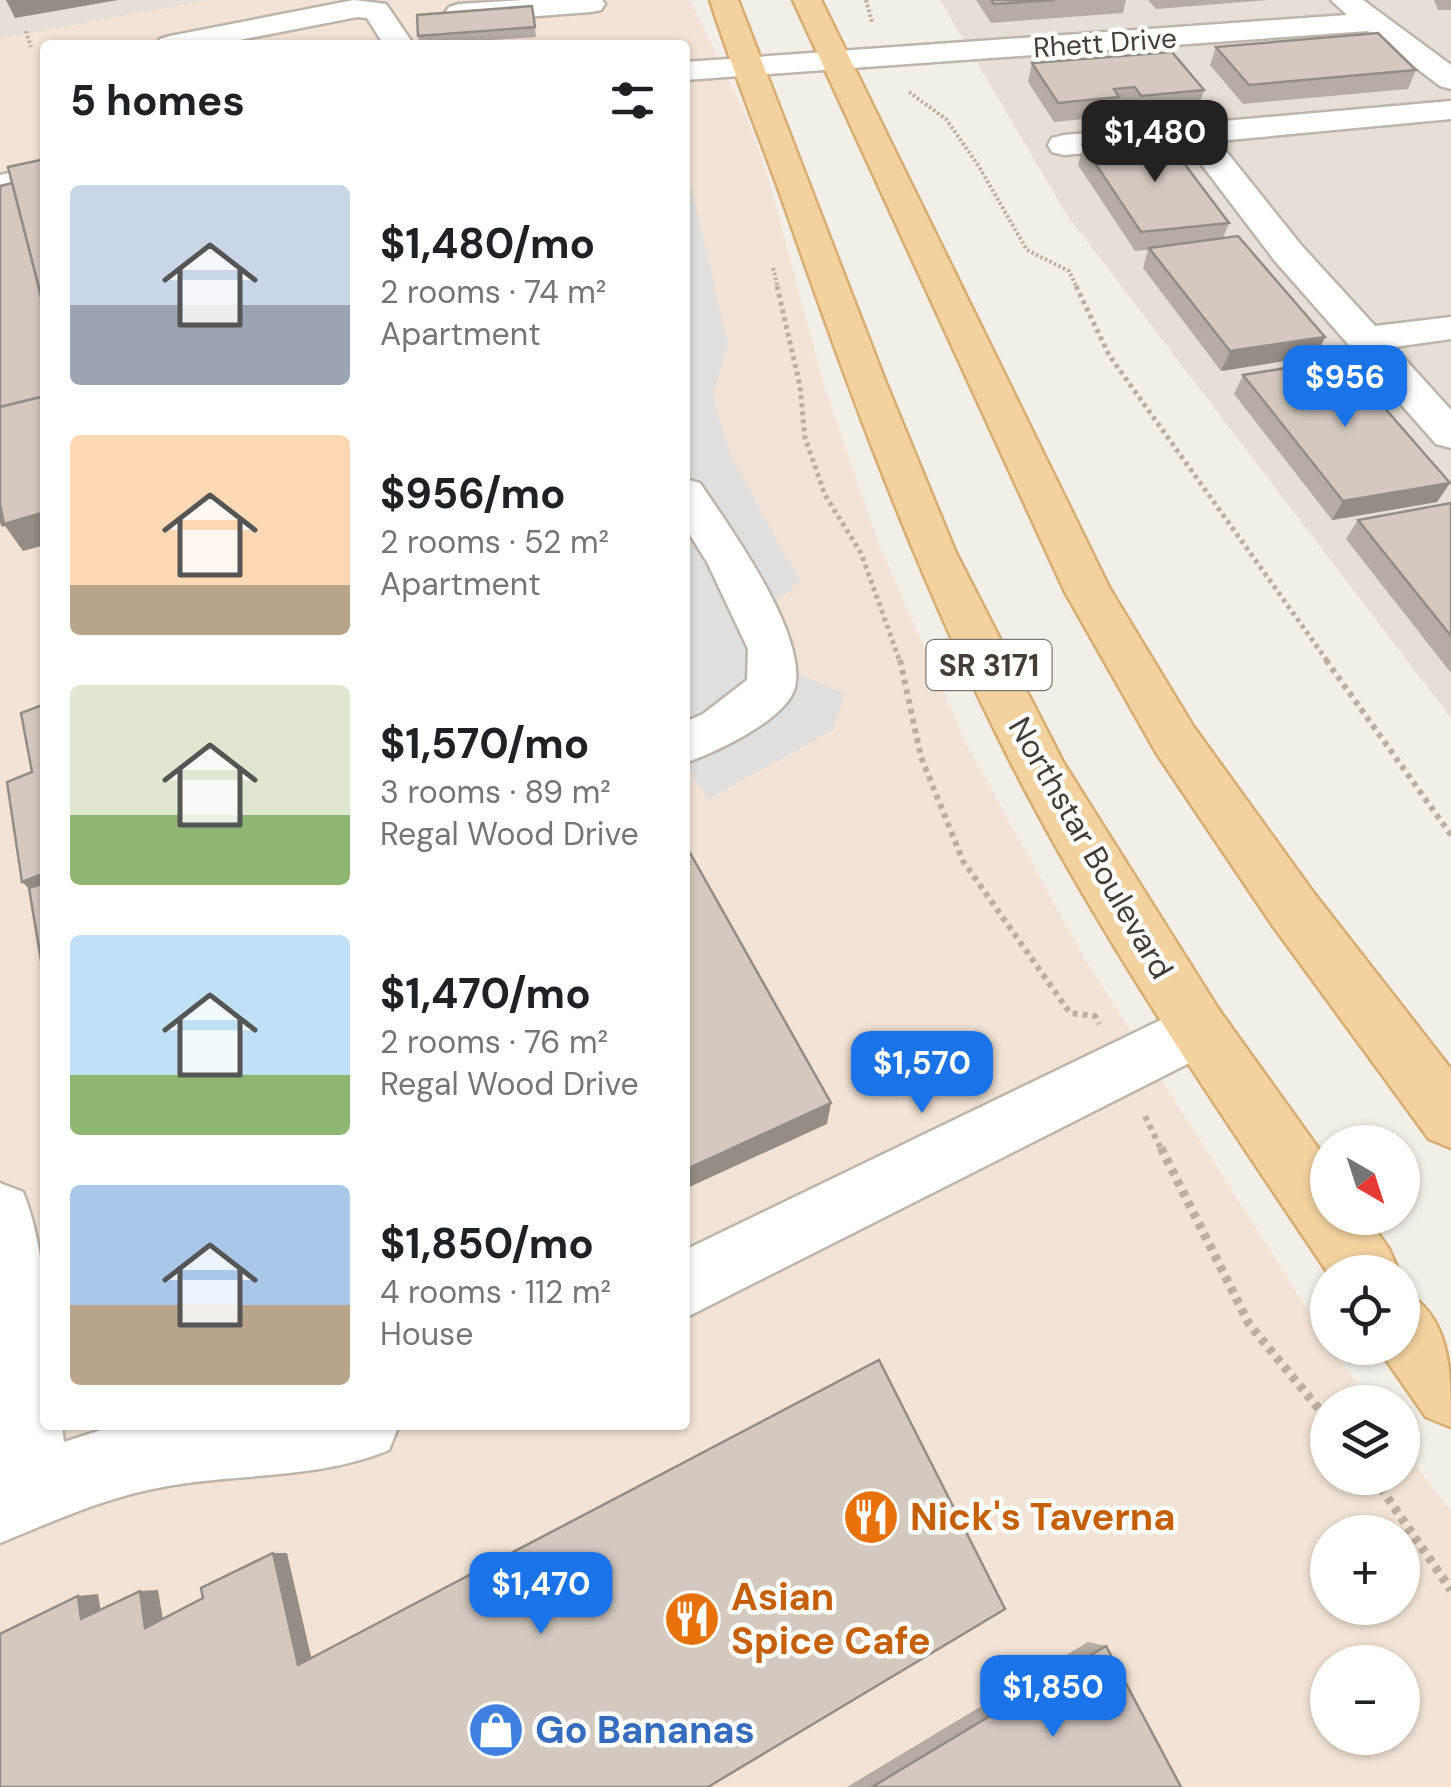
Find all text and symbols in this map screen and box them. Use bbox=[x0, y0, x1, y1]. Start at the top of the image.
street label: Rhett Drive bbox=[1032, 20, 1178, 66]
text: 5 homes bbox=[70, 73, 245, 128]
icon: filters bbox=[605, 73, 660, 128]
pin: $1,480 bbox=[1074, 100, 1236, 185]
text: $1,480 bbox=[1104, 111, 1206, 153]
text: $1,480/mo bbox=[380, 216, 595, 271]
icon: home bbox=[150, 225, 270, 345]
text: 2 rooms · 74 m² bbox=[380, 271, 606, 313]
text: Apartment bbox=[380, 313, 541, 355]
pin: $956 bbox=[1286, 345, 1404, 430]
text: $956 bbox=[1305, 356, 1385, 398]
text: $956/mo bbox=[380, 466, 566, 521]
icon: home bbox=[150, 475, 270, 595]
text: 2 rooms · 52 m² bbox=[380, 521, 609, 563]
text: Apartment bbox=[380, 563, 541, 605]
road number: SR 3171 bbox=[926, 640, 1052, 690]
street label: Northstar Boulevard bbox=[999, 710, 1183, 986]
text: $1,570/mo bbox=[380, 716, 589, 771]
icon: home bbox=[150, 725, 270, 845]
text: 3 rooms · 89 m² bbox=[380, 771, 611, 813]
text: Regal Wood Drive bbox=[380, 813, 639, 855]
text: $1,470/mo bbox=[380, 966, 591, 1021]
icon: home bbox=[150, 975, 270, 1095]
text: 2 rooms · 76 m² bbox=[380, 1021, 608, 1063]
pin: $1,570 bbox=[841, 1031, 1003, 1116]
text: $1,570 bbox=[873, 1042, 971, 1084]
text: Regal Wood Drive bbox=[380, 1063, 639, 1105]
north arrow bbox=[1310, 1125, 1420, 1235]
map controls bbox=[1310, 1125, 1420, 1755]
text: $1,850/mo bbox=[380, 1216, 594, 1271]
icon: home bbox=[150, 1225, 270, 1345]
button: locate bbox=[1310, 1255, 1420, 1365]
text: 4 rooms · 112 m² bbox=[380, 1271, 611, 1313]
text: House bbox=[380, 1313, 473, 1355]
button: layers bbox=[1310, 1385, 1420, 1495]
restaurant icon: Nick's Taverna bbox=[841, 1487, 901, 1547]
place label: Nick's Taverna bbox=[910, 1492, 1176, 1542]
button: + bbox=[1310, 1515, 1420, 1625]
pin: $1,470 bbox=[460, 1552, 622, 1637]
text: $1,470 bbox=[491, 1563, 591, 1605]
place label: Asian Spice Cafe bbox=[731, 1572, 931, 1666]
restaurant icon: Asian Spice Cafe bbox=[662, 1589, 722, 1649]
button: − bbox=[1310, 1645, 1420, 1755]
pin: $1,850 bbox=[972, 1655, 1134, 1740]
text: $1,850 bbox=[1002, 1666, 1104, 1708]
shop icon: Go Bananas bbox=[466, 1700, 526, 1760]
place label: Go Bananas bbox=[535, 1705, 755, 1755]

